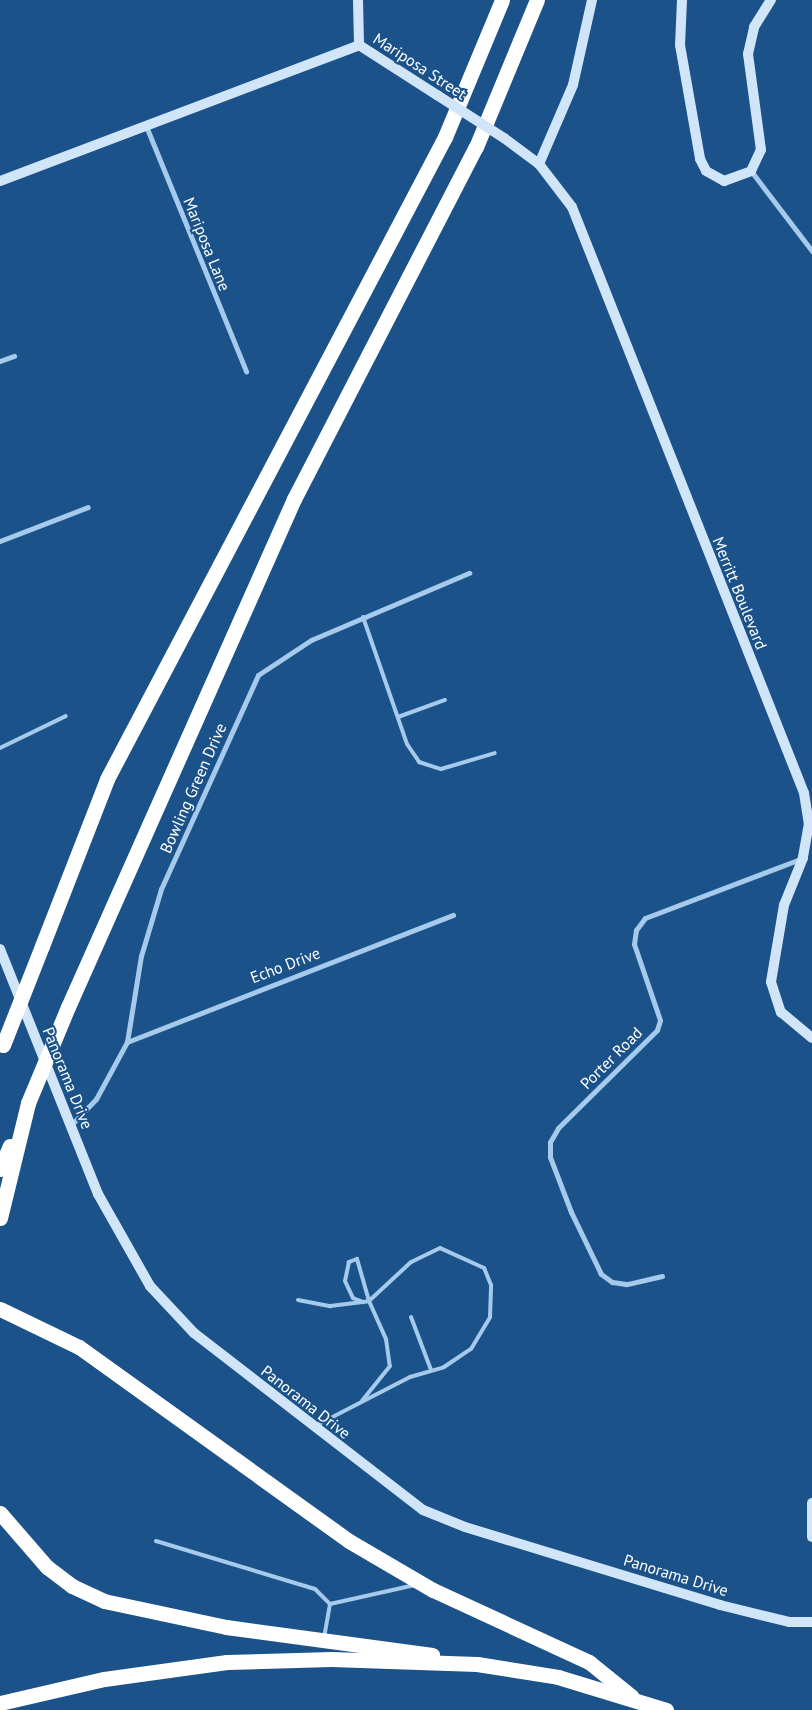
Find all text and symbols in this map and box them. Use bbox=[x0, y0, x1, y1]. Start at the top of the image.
street label: Mariposa Street bbox=[370, 29, 470, 103]
street label: Mariposa Lane bbox=[180, 194, 234, 294]
street label: Merritt Boulevard bbox=[709, 534, 771, 652]
street label: Bowling Green Drive bbox=[156, 720, 230, 856]
street label: Echo Drive bbox=[247, 943, 323, 987]
street label: Porter Road bbox=[576, 1023, 646, 1093]
street label: Panorama Drive bbox=[39, 1024, 97, 1132]
street label: Panorama Drive bbox=[258, 1361, 354, 1443]
street label: Panorama Drive bbox=[622, 1550, 730, 1600]

